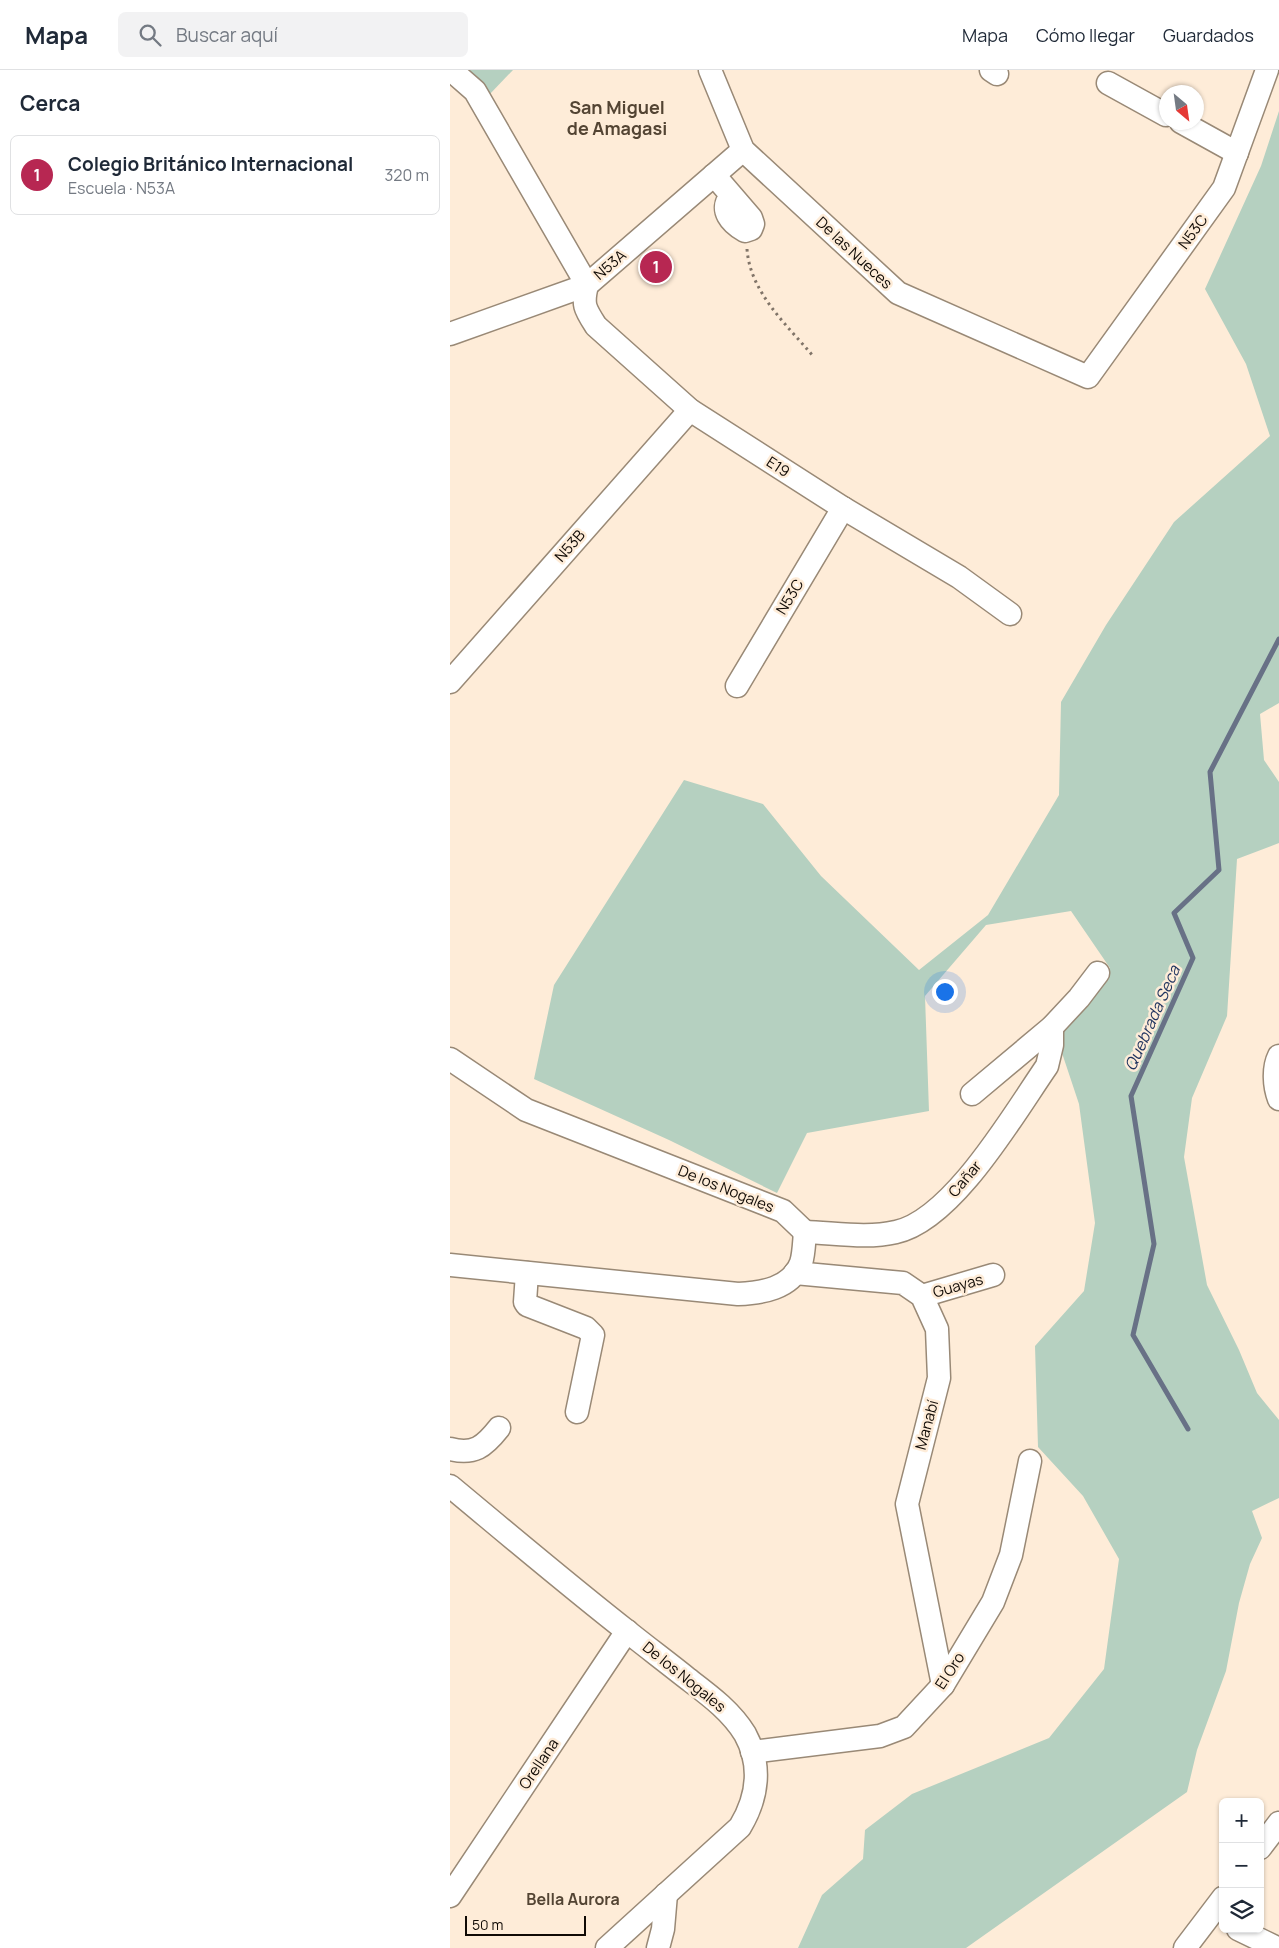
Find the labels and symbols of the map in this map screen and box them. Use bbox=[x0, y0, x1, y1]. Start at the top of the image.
north arrow bbox=[1159, 85, 1204, 130]
district label: San Miguel de Amagasi bbox=[567, 95, 667, 140]
street label: N53C bbox=[1173, 210, 1212, 253]
street label: De las Nueces bbox=[812, 212, 897, 294]
street label: N53A bbox=[589, 244, 631, 285]
pin: 1 bbox=[640, 248, 672, 286]
street label: E19 bbox=[763, 451, 794, 482]
street label: N53B bbox=[550, 525, 589, 566]
street label: N53C bbox=[771, 575, 808, 618]
water label: Quebrada Seca bbox=[1119, 961, 1185, 1074]
your location bbox=[932, 979, 958, 1005]
street label: Cañar bbox=[943, 1155, 986, 1201]
street label: De los Nogales bbox=[675, 1160, 777, 1217]
street label: Guayas bbox=[930, 1268, 985, 1303]
street label: Manabí bbox=[910, 1397, 943, 1452]
street label: De los Nogales bbox=[638, 1637, 730, 1717]
street label: El Oro bbox=[930, 1648, 969, 1693]
street label: Orellana bbox=[514, 1734, 563, 1793]
district label: Bella Aurora bbox=[526, 1888, 620, 1910]
scale bar bbox=[465, 1913, 586, 1936]

